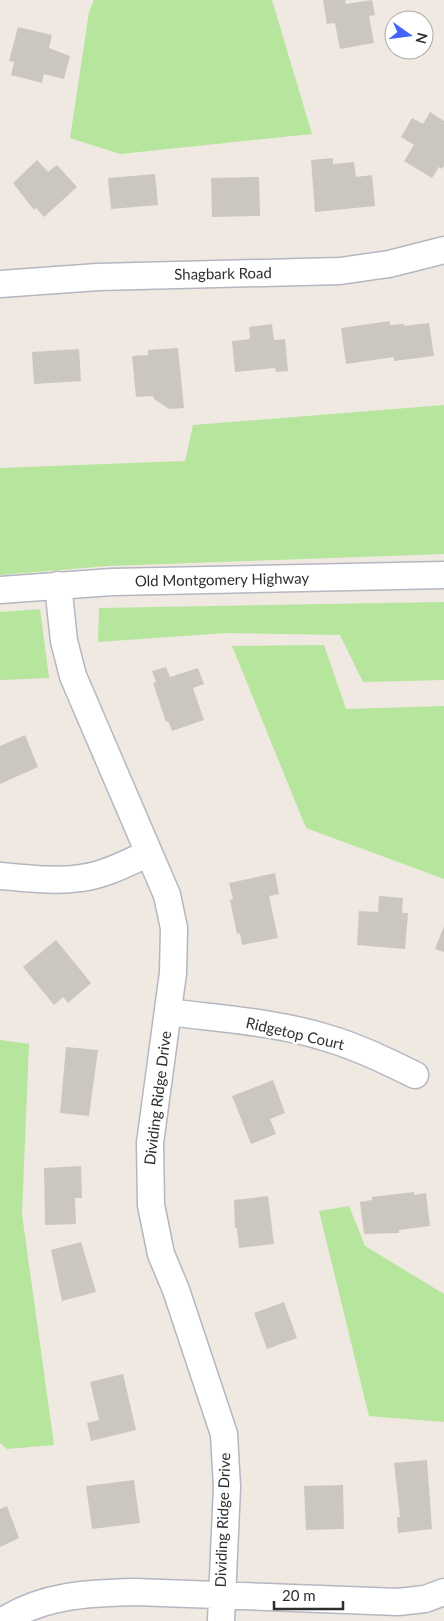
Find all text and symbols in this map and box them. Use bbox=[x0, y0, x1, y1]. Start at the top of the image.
north arrow bbox=[384, 10, 434, 60]
text: N bbox=[413, 31, 432, 46]
street label: Shagbark Road bbox=[174, 263, 272, 283]
street label: Old Montgomery Highway bbox=[135, 568, 310, 590]
street label: Ridgetop Court bbox=[244, 1013, 347, 1053]
street label: Dividing Ridge Drive bbox=[140, 1030, 174, 1166]
street label: Dividing Ridge Drive bbox=[211, 1452, 233, 1588]
scale bar bbox=[274, 1578, 343, 1610]
text: 20 m bbox=[282, 1586, 316, 1604]

